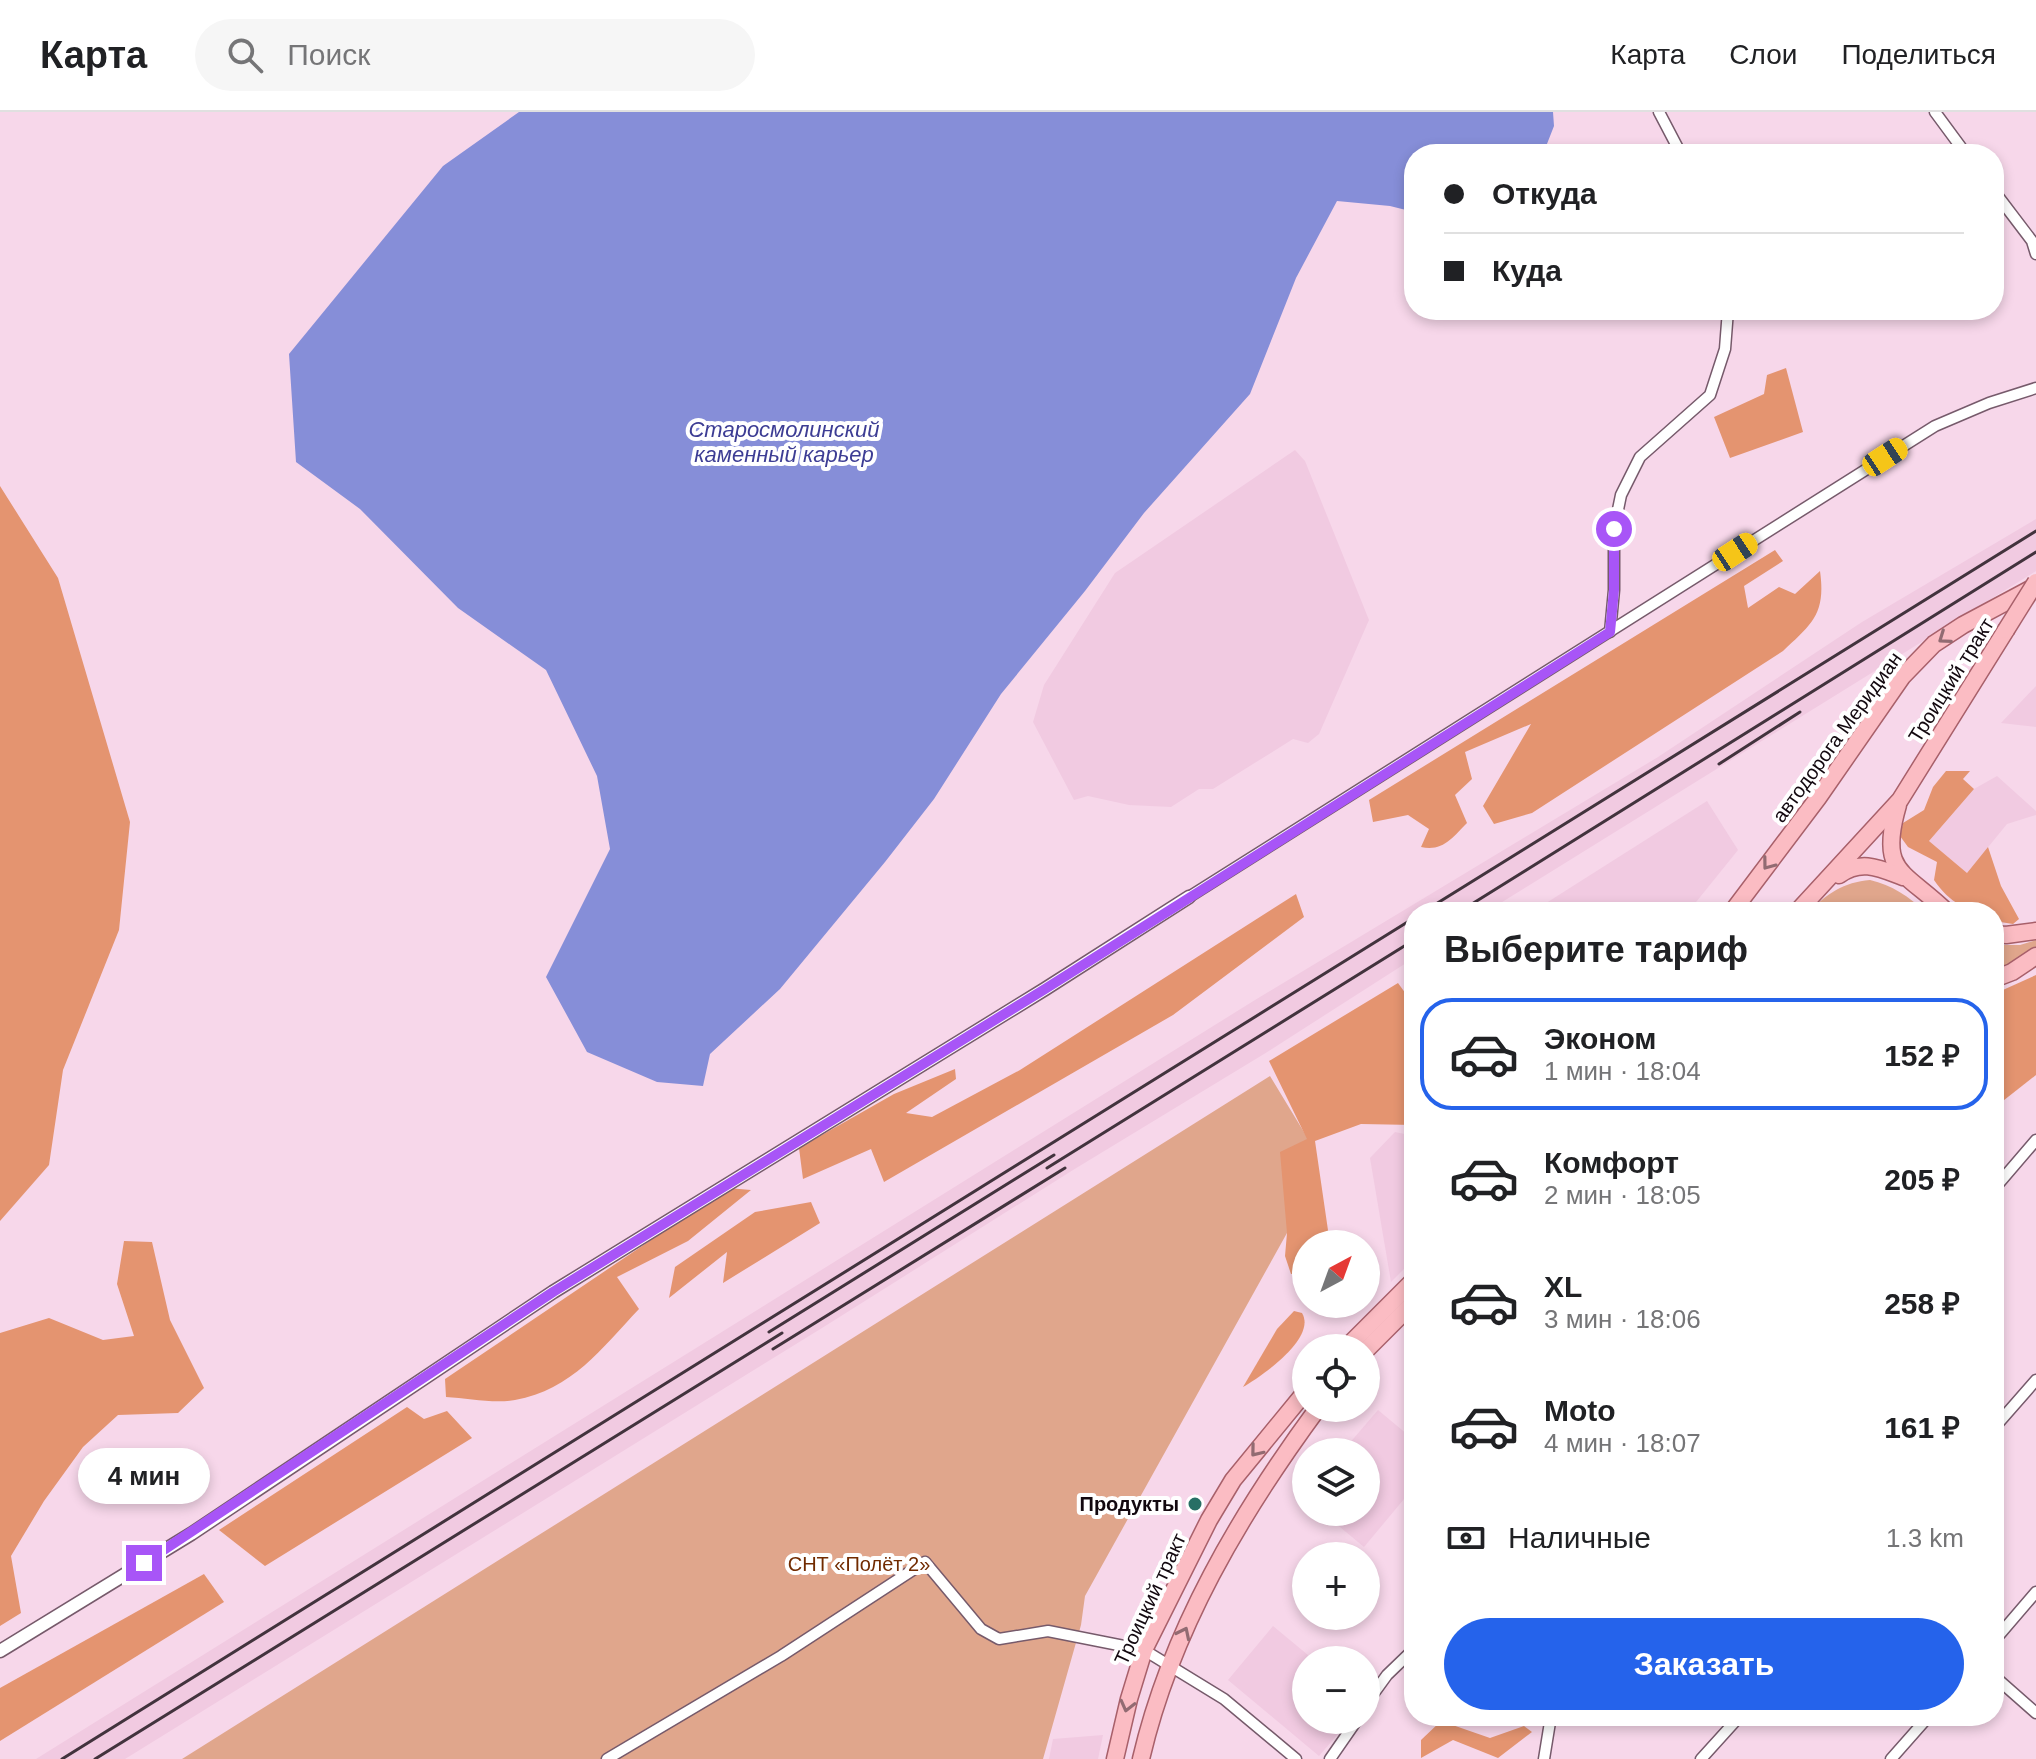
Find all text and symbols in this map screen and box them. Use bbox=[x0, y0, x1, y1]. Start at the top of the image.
search box bbox=[195, 19, 755, 91]
icon: search bbox=[223, 33, 267, 77]
text: Карта bbox=[40, 34, 147, 76]
text: Поиск bbox=[287, 38, 370, 71]
text: Карта bbox=[1610, 39, 1685, 70]
text: Слои bbox=[1729, 39, 1797, 70]
text: Поделиться bbox=[1841, 39, 1996, 70]
text: Откуда bbox=[1492, 177, 1597, 210]
text: Куда bbox=[1492, 254, 1562, 287]
water label: Старосмолинский каменный карьер bbox=[688, 417, 880, 467]
car bbox=[1858, 434, 1912, 480]
route start bbox=[1596, 511, 1632, 547]
car bbox=[1708, 529, 1762, 575]
street label: Троицкий тракт bbox=[1904, 614, 1998, 746]
one-way arrow bbox=[1938, 628, 1953, 643]
street label: автодорога Меридиан bbox=[1768, 648, 1906, 826]
one-way arrow bbox=[1764, 856, 1778, 870]
text: Выберите тариф bbox=[1444, 929, 1748, 970]
icon: car bbox=[1448, 1018, 1520, 1090]
text: Эконом bbox=[1544, 1022, 1657, 1055]
text: 152 ₽ bbox=[1884, 1039, 1960, 1072]
text: 1 мин · 18:04 bbox=[1544, 1056, 1701, 1086]
icon: car bbox=[1448, 1142, 1520, 1214]
text: Комфорт bbox=[1544, 1146, 1679, 1179]
text: 205 ₽ bbox=[1884, 1163, 1960, 1196]
text: 2 мин · 18:05 bbox=[1544, 1180, 1701, 1210]
north arrow bbox=[1292, 1230, 1380, 1318]
map controls bbox=[1292, 1230, 1380, 1734]
icon: car bbox=[1448, 1266, 1520, 1338]
text: XL bbox=[1544, 1270, 1582, 1303]
text: 258 ₽ bbox=[1884, 1287, 1960, 1320]
text: 3 мин · 18:06 bbox=[1544, 1304, 1701, 1334]
button: locate bbox=[1292, 1334, 1380, 1422]
icon: car bbox=[1448, 1390, 1520, 1462]
text: Moto bbox=[1544, 1394, 1616, 1427]
text: 161 ₽ bbox=[1884, 1411, 1960, 1444]
text: 4 мин · 18:07 bbox=[1544, 1428, 1701, 1458]
button: layers bbox=[1292, 1438, 1380, 1526]
one-way arrow bbox=[1251, 1442, 1266, 1456]
callout: 4 мин bbox=[78, 1447, 210, 1503]
text: 4 мин bbox=[108, 1461, 180, 1491]
place label: Продукты bbox=[1080, 1493, 1179, 1515]
marker: Продукты bbox=[1186, 1495, 1204, 1513]
icon: cash bbox=[1444, 1516, 1488, 1560]
text: Наличные bbox=[1508, 1521, 1651, 1554]
text: 1.3 km bbox=[1886, 1523, 1964, 1553]
street label: Троицкий тракт bbox=[1110, 1530, 1190, 1668]
button: + bbox=[1292, 1542, 1380, 1630]
route end bbox=[126, 1545, 162, 1581]
park label: СНТ «Полёт 2» bbox=[788, 1553, 930, 1575]
button: Заказать bbox=[1444, 1618, 1964, 1710]
one-way arrow bbox=[1174, 1626, 1190, 1641]
button: − bbox=[1292, 1646, 1380, 1734]
one-way arrow bbox=[1119, 1699, 1136, 1713]

